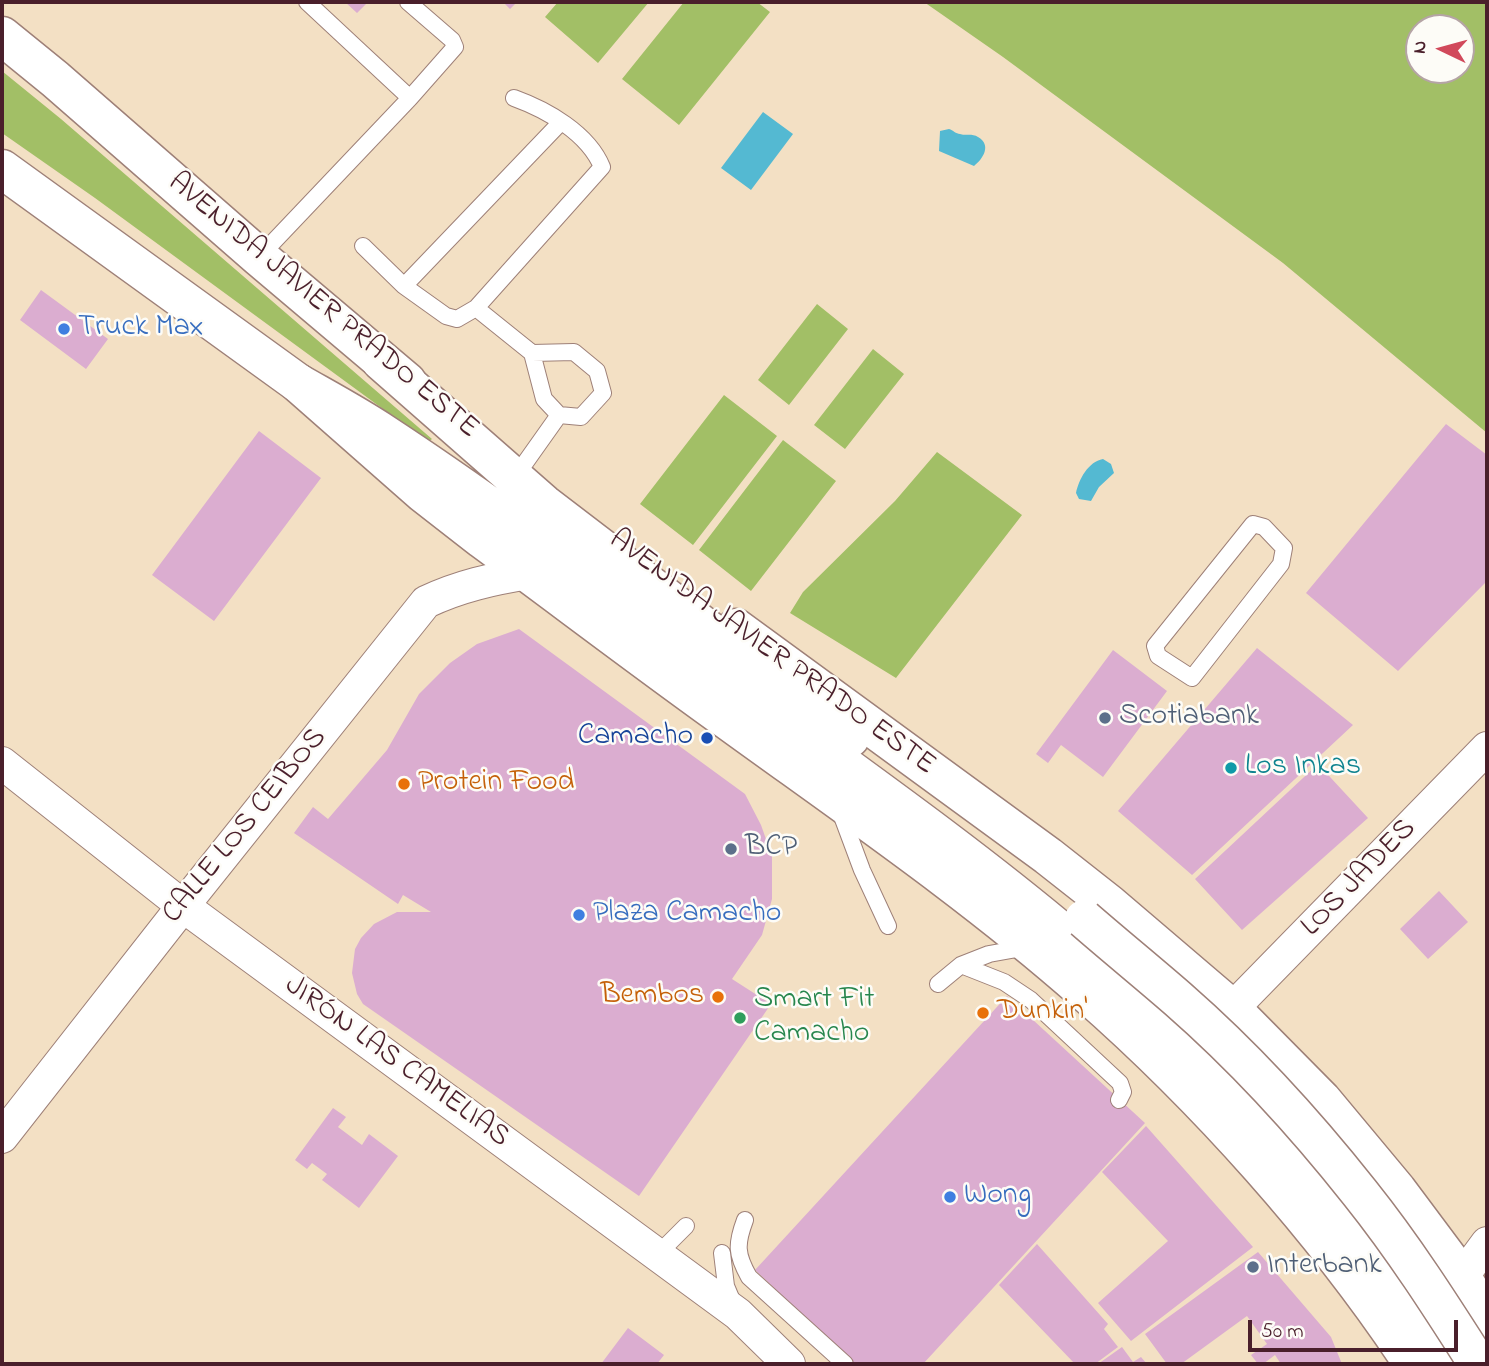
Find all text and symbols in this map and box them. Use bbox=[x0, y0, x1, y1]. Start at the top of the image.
north arrow bbox=[1405, 14, 1475, 84]
text: N bbox=[1407, 40, 1435, 55]
street label: AVENIDA JAVIER PRADO ESTE bbox=[159, 166, 485, 448]
place label: Truck Max bbox=[78, 311, 203, 347]
marker: Truck Max bbox=[56, 321, 72, 337]
street label: AVENIDA JAVIER PRADO ESTE bbox=[601, 523, 941, 785]
place label: Scotiabank bbox=[1119, 700, 1259, 736]
marker: Scotiabank bbox=[1097, 710, 1113, 726]
place label: Camacho bbox=[578, 720, 693, 756]
street label: CALLE LOS CEIBOS bbox=[156, 722, 336, 932]
marker: Camacho bbox=[699, 730, 715, 746]
place label: Los Inkas bbox=[1245, 750, 1361, 786]
marker: Los Inkas bbox=[1223, 760, 1239, 776]
place label: Protein Food bbox=[418, 766, 574, 802]
marker: Protein Food bbox=[396, 776, 412, 792]
street label: LOS JADES bbox=[1295, 812, 1425, 946]
place label: BCP bbox=[745, 831, 797, 867]
marker: BCP bbox=[723, 841, 739, 857]
place label: Plaza Camacho bbox=[593, 897, 781, 933]
marker: Plaza Camacho bbox=[571, 907, 587, 923]
street label: JIRÓN LAS CAMELIAS bbox=[276, 969, 516, 1157]
place label: Bembos bbox=[600, 979, 704, 1015]
place label: Smart Fit Camacho bbox=[754, 983, 875, 1054]
marker: Bembos bbox=[710, 989, 726, 1005]
place label: Dunkin' bbox=[997, 995, 1087, 1031]
marker: Dunkin' bbox=[975, 1005, 991, 1021]
marker: Smart Fit Camacho bbox=[732, 1010, 748, 1026]
place label: Wong bbox=[964, 1179, 1031, 1215]
marker: Wong bbox=[942, 1189, 958, 1205]
place label: Interbank bbox=[1267, 1249, 1382, 1285]
marker: Interbank bbox=[1245, 1259, 1261, 1275]
scale bar bbox=[1251, 1306, 1461, 1350]
text: 50 m bbox=[1261, 1317, 1304, 1347]

